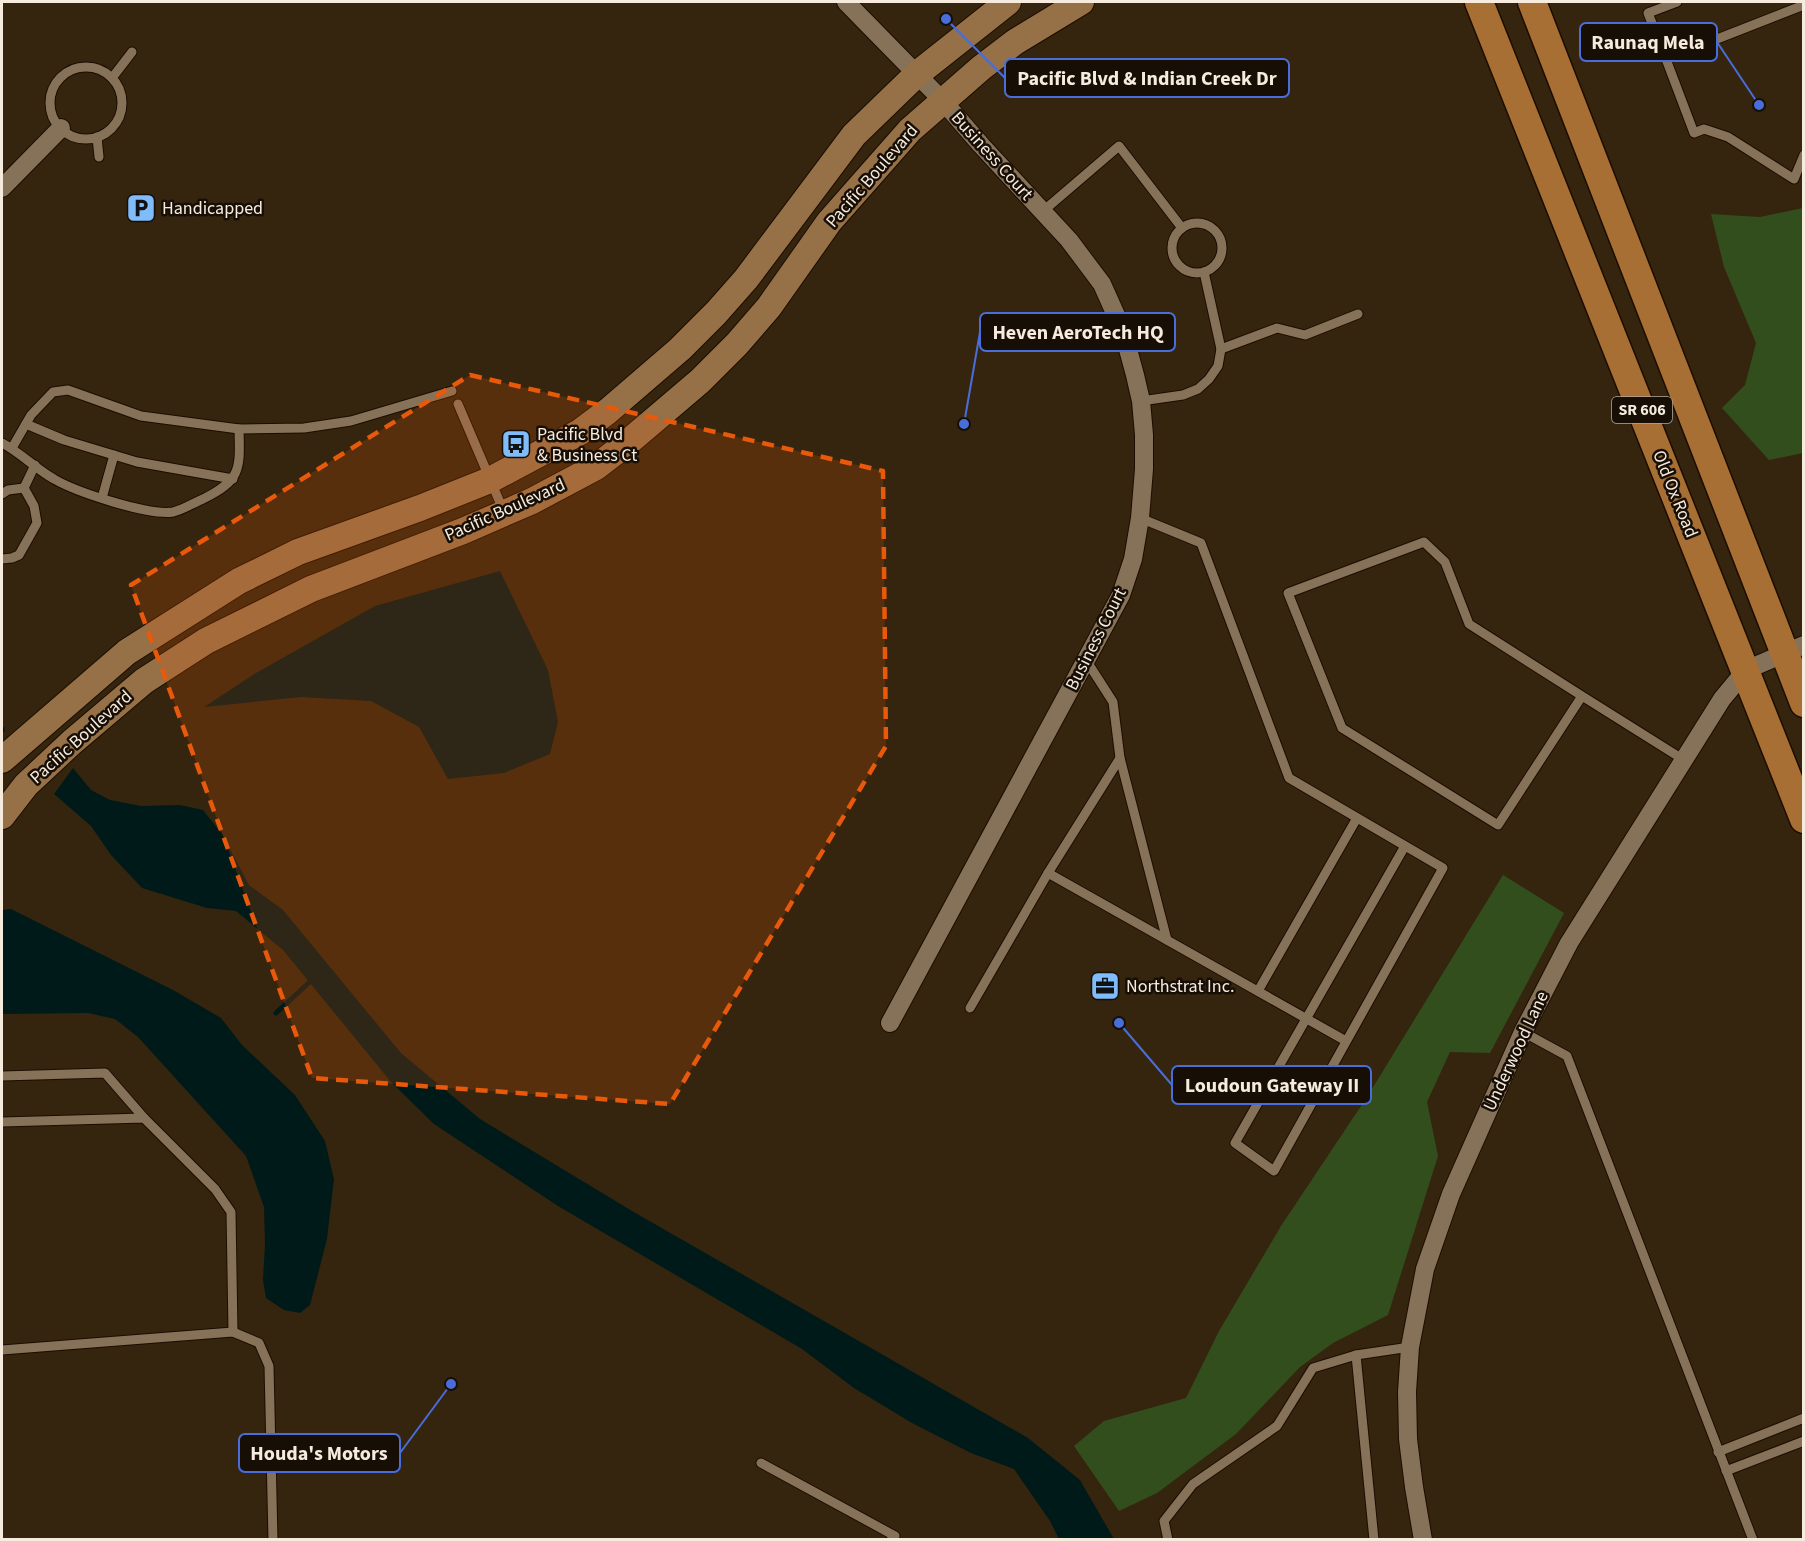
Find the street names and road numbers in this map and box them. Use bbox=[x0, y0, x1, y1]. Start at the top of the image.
street label: Business Court bbox=[945, 106, 1039, 206]
street label: Pacific Boulevard bbox=[820, 119, 924, 233]
road number: SR 606 bbox=[1612, 397, 1672, 423]
street label: Old Ox Road bbox=[1646, 447, 1704, 541]
street label: Pacific Boulevard bbox=[441, 472, 569, 548]
street label: Business Court bbox=[1059, 583, 1133, 695]
street label: Pacific Boulevard bbox=[24, 684, 138, 790]
street label: Underwood Lane bbox=[1477, 987, 1555, 1115]

